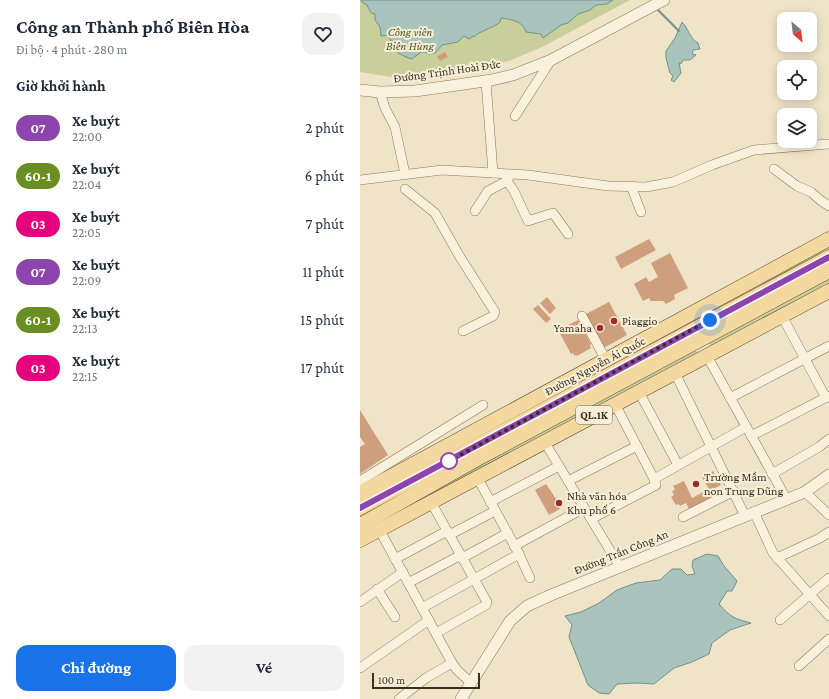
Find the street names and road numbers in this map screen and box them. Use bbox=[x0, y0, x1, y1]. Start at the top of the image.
street label: Đường Trịnh Hoài Đức bbox=[393, 57, 501, 85]
street label: Đường Nguyễn Ái Quốc bbox=[542, 334, 648, 398]
road number: QL.1K bbox=[576, 406, 612, 424]
street label: Đường Trần Công An bbox=[572, 527, 671, 577]

